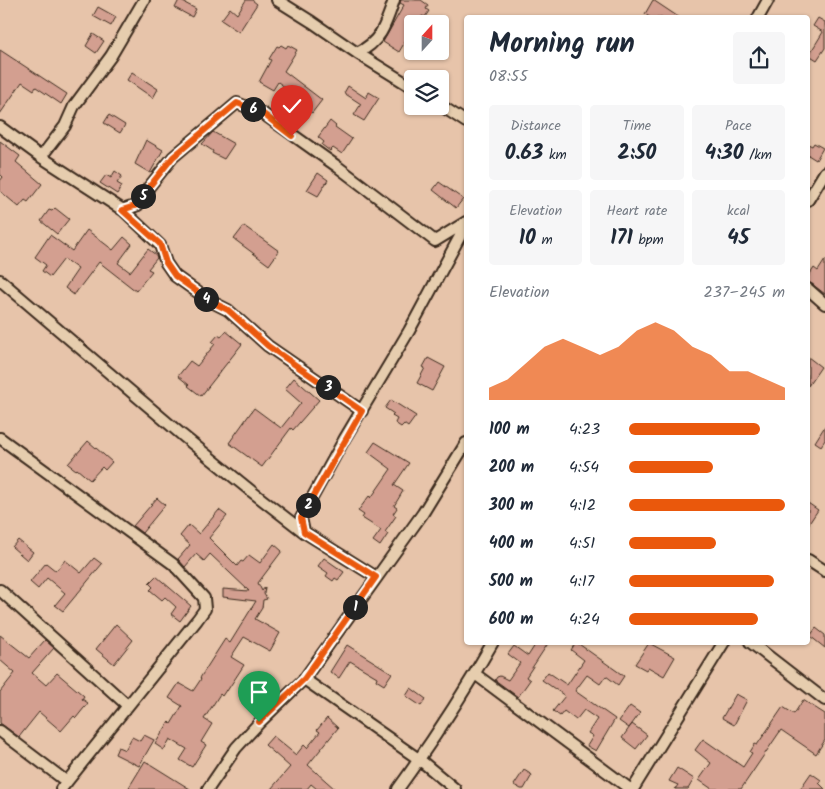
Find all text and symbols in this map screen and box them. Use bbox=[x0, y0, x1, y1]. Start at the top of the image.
north arrow bbox=[404, 15, 449, 60]
map controls bbox=[404, 15, 449, 115]
text: Morning run bbox=[489, 22, 635, 67]
button: share bbox=[733, 32, 785, 84]
text: 08:55 bbox=[489, 64, 528, 89]
button: layers bbox=[404, 70, 449, 115]
pin bbox=[271, 85, 313, 136]
icon: check bbox=[278, 92, 306, 120]
pin: 6 bbox=[240, 96, 266, 122]
text: 6 bbox=[250, 98, 257, 120]
text: Distance bbox=[511, 115, 561, 137]
text: Time bbox=[623, 115, 651, 137]
text: Pace bbox=[725, 115, 752, 137]
text: 0.63 bbox=[505, 137, 543, 170]
text: 2:50 bbox=[618, 137, 656, 170]
text: 4:30 bbox=[705, 137, 744, 170]
text: km bbox=[543, 144, 567, 166]
text: /km bbox=[744, 144, 772, 166]
pin: 5 bbox=[130, 184, 156, 208]
text: 5 bbox=[140, 185, 147, 207]
text: Elevation bbox=[509, 200, 562, 222]
text: Heart rate bbox=[607, 200, 667, 222]
text: kcal bbox=[727, 200, 750, 222]
text: 10 bbox=[519, 222, 536, 255]
text: 171 bbox=[610, 222, 633, 255]
text: 45 bbox=[727, 222, 749, 255]
text: m bbox=[536, 229, 553, 251]
text: bpm bbox=[633, 229, 664, 251]
text: Elevation bbox=[489, 280, 550, 305]
text: 237–245 m bbox=[704, 280, 785, 305]
pin: 4 bbox=[194, 286, 218, 312]
text: 4 bbox=[203, 288, 210, 310]
pin: 3 bbox=[316, 374, 340, 400]
text: 3 bbox=[325, 376, 332, 398]
text: 100 m bbox=[489, 417, 530, 442]
text: 4:23 bbox=[569, 417, 600, 442]
text: 200 m bbox=[489, 455, 534, 480]
text: 4:54 bbox=[569, 455, 599, 480]
pin: 2 bbox=[296, 492, 320, 518]
text: 300 m bbox=[489, 493, 533, 518]
text: 4:12 bbox=[569, 493, 596, 518]
text: 2 bbox=[304, 494, 313, 516]
text: 400 m bbox=[489, 531, 533, 556]
text: 4:51 bbox=[569, 531, 595, 556]
text: 500 m bbox=[489, 569, 533, 594]
text: 4:17 bbox=[569, 569, 594, 594]
pin: 1 bbox=[342, 594, 368, 620]
text: 1 bbox=[353, 596, 358, 618]
text: 600 m bbox=[489, 607, 533, 632]
text: 4:24 bbox=[569, 607, 600, 632]
pin bbox=[238, 671, 280, 722]
icon: arrive bbox=[245, 678, 273, 706]

